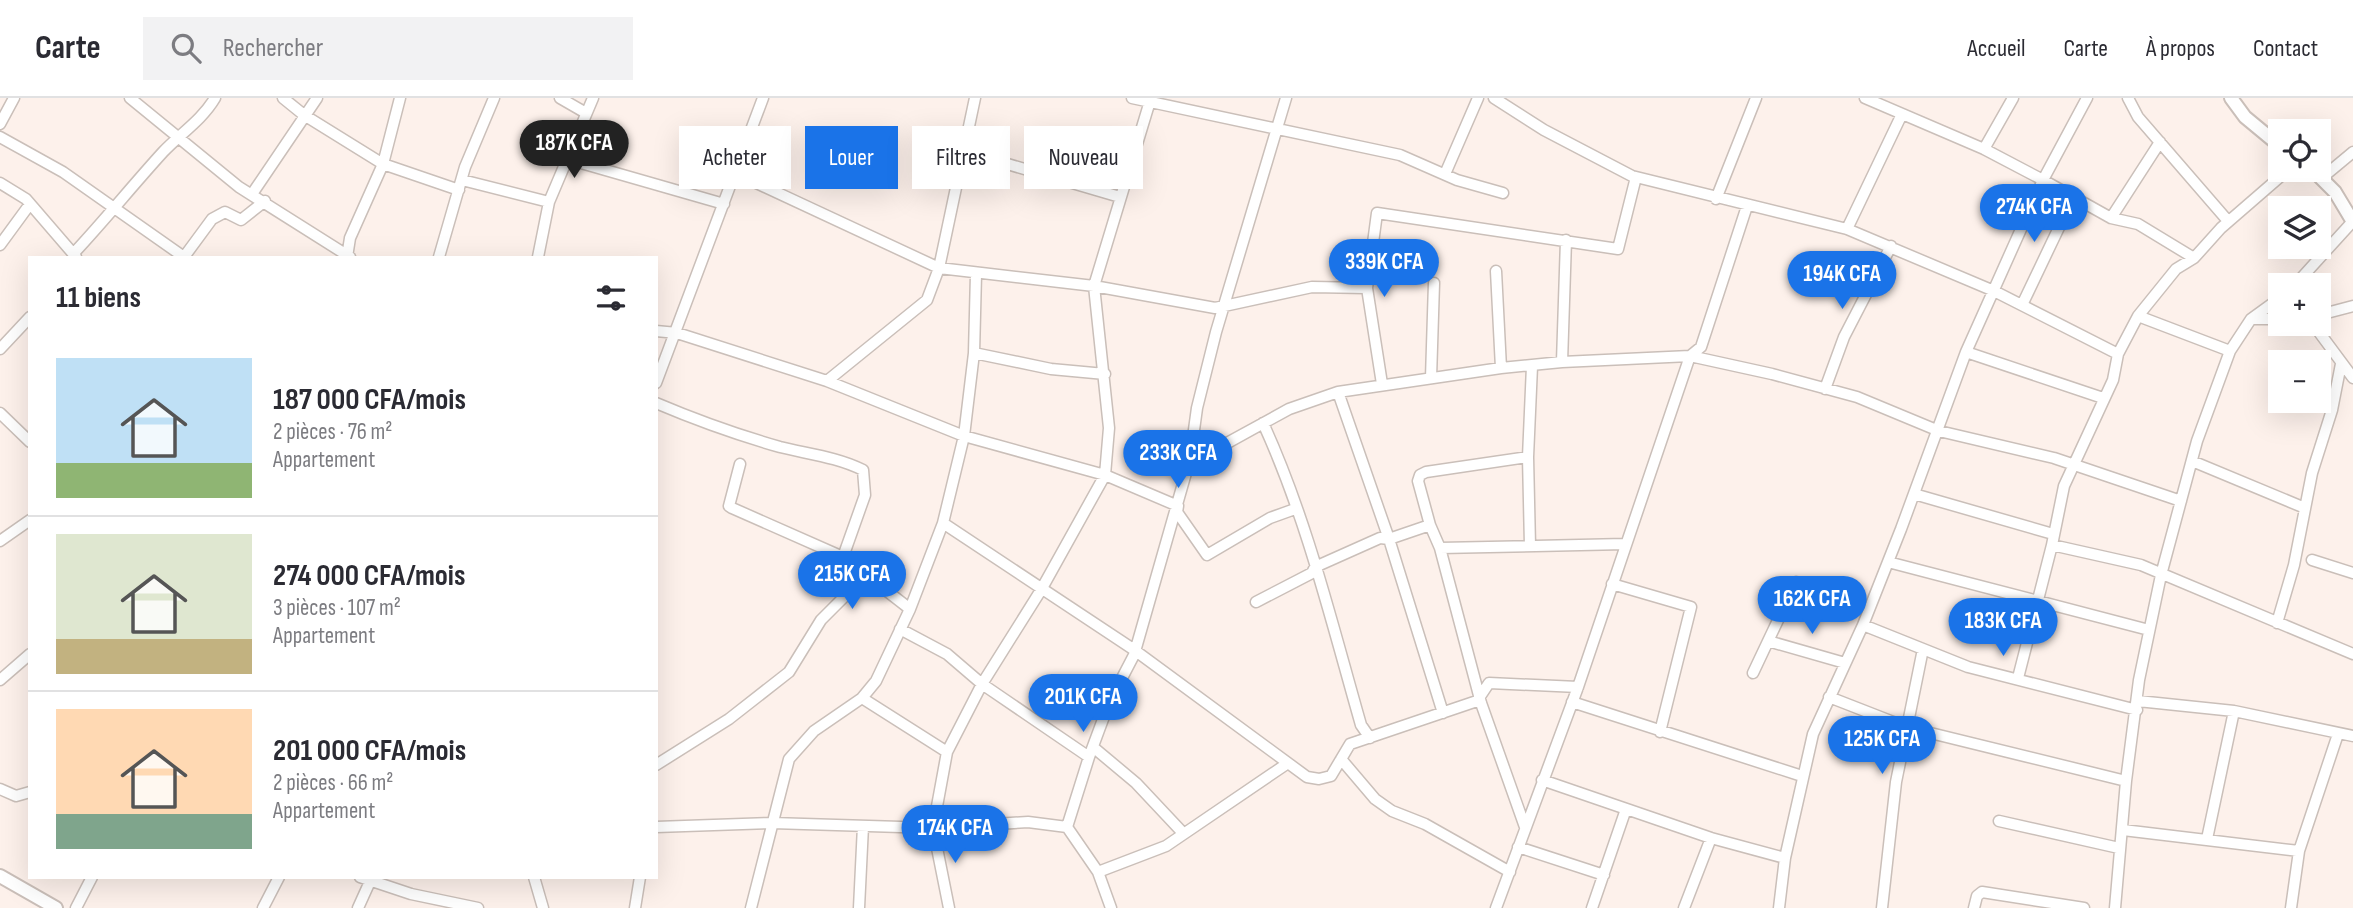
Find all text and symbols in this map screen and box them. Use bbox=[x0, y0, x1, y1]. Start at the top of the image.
search box bbox=[143, 17, 633, 80]
text: Carte bbox=[35, 28, 101, 68]
icon: search bbox=[167, 29, 205, 67]
text: Rechercher bbox=[223, 33, 323, 64]
text: Accueil bbox=[1967, 34, 2026, 63]
text: Carte bbox=[2064, 34, 2108, 63]
text: À propos bbox=[2146, 34, 2215, 63]
text: Contact bbox=[2253, 34, 2318, 63]
map controls bbox=[2268, 119, 2331, 413]
button: locate bbox=[2268, 119, 2331, 182]
pin: 187K CFA bbox=[502, 120, 646, 180]
chip: Acheter bbox=[679, 126, 791, 189]
chip: Louer bbox=[805, 126, 898, 189]
chip: Filtres bbox=[912, 126, 1010, 189]
chip: Nouveau bbox=[1024, 126, 1143, 189]
text: 187K CFA bbox=[536, 129, 612, 157]
pin: 274K CFA bbox=[1962, 184, 2106, 244]
text: 274K CFA bbox=[1996, 193, 2072, 221]
button: layers bbox=[2268, 196, 2331, 259]
pin: 339K CFA bbox=[1312, 240, 1456, 299]
text: 339K CFA bbox=[1345, 248, 1423, 276]
pin: 194K CFA bbox=[1770, 252, 1914, 311]
text: 194K CFA bbox=[1803, 260, 1881, 288]
button: + bbox=[2268, 273, 2331, 336]
icon: filters bbox=[592, 279, 630, 317]
text: 11 biens bbox=[56, 280, 141, 316]
button: − bbox=[2268, 350, 2331, 413]
text: 187 000 CFA/mois bbox=[273, 382, 466, 418]
icon: home bbox=[112, 386, 196, 470]
text: 2 pièces · 76 m² bbox=[273, 418, 393, 446]
pin: 233K CFA bbox=[1106, 430, 1250, 490]
text: 233K CFA bbox=[1139, 439, 1217, 467]
text: Appartement bbox=[273, 446, 375, 474]
pin: 215K CFA bbox=[780, 552, 924, 611]
text: 274 000 CFA/mois bbox=[273, 558, 465, 594]
text: 215K CFA bbox=[814, 560, 890, 588]
icon: home bbox=[112, 562, 196, 646]
pin: 162K CFA bbox=[1740, 576, 1884, 636]
text: 162K CFA bbox=[1774, 585, 1850, 613]
text: 3 pièces · 107 m² bbox=[273, 594, 401, 622]
pin: 183K CFA bbox=[1931, 598, 2075, 658]
text: 183K CFA bbox=[1965, 607, 2041, 635]
text: Appartement bbox=[273, 622, 375, 650]
pin: 201K CFA bbox=[1011, 674, 1155, 734]
text: 201K CFA bbox=[1045, 683, 1121, 711]
pin: 125K CFA bbox=[1810, 716, 1954, 776]
text: 125K CFA bbox=[1844, 725, 1920, 753]
text: 201 000 CFA/mois bbox=[273, 733, 466, 769]
icon: home bbox=[112, 737, 196, 821]
text: 2 pièces · 66 m² bbox=[273, 769, 393, 797]
text: Appartement bbox=[273, 797, 375, 825]
pin: 174K CFA bbox=[883, 806, 1027, 865]
text: 174K CFA bbox=[918, 814, 992, 842]

